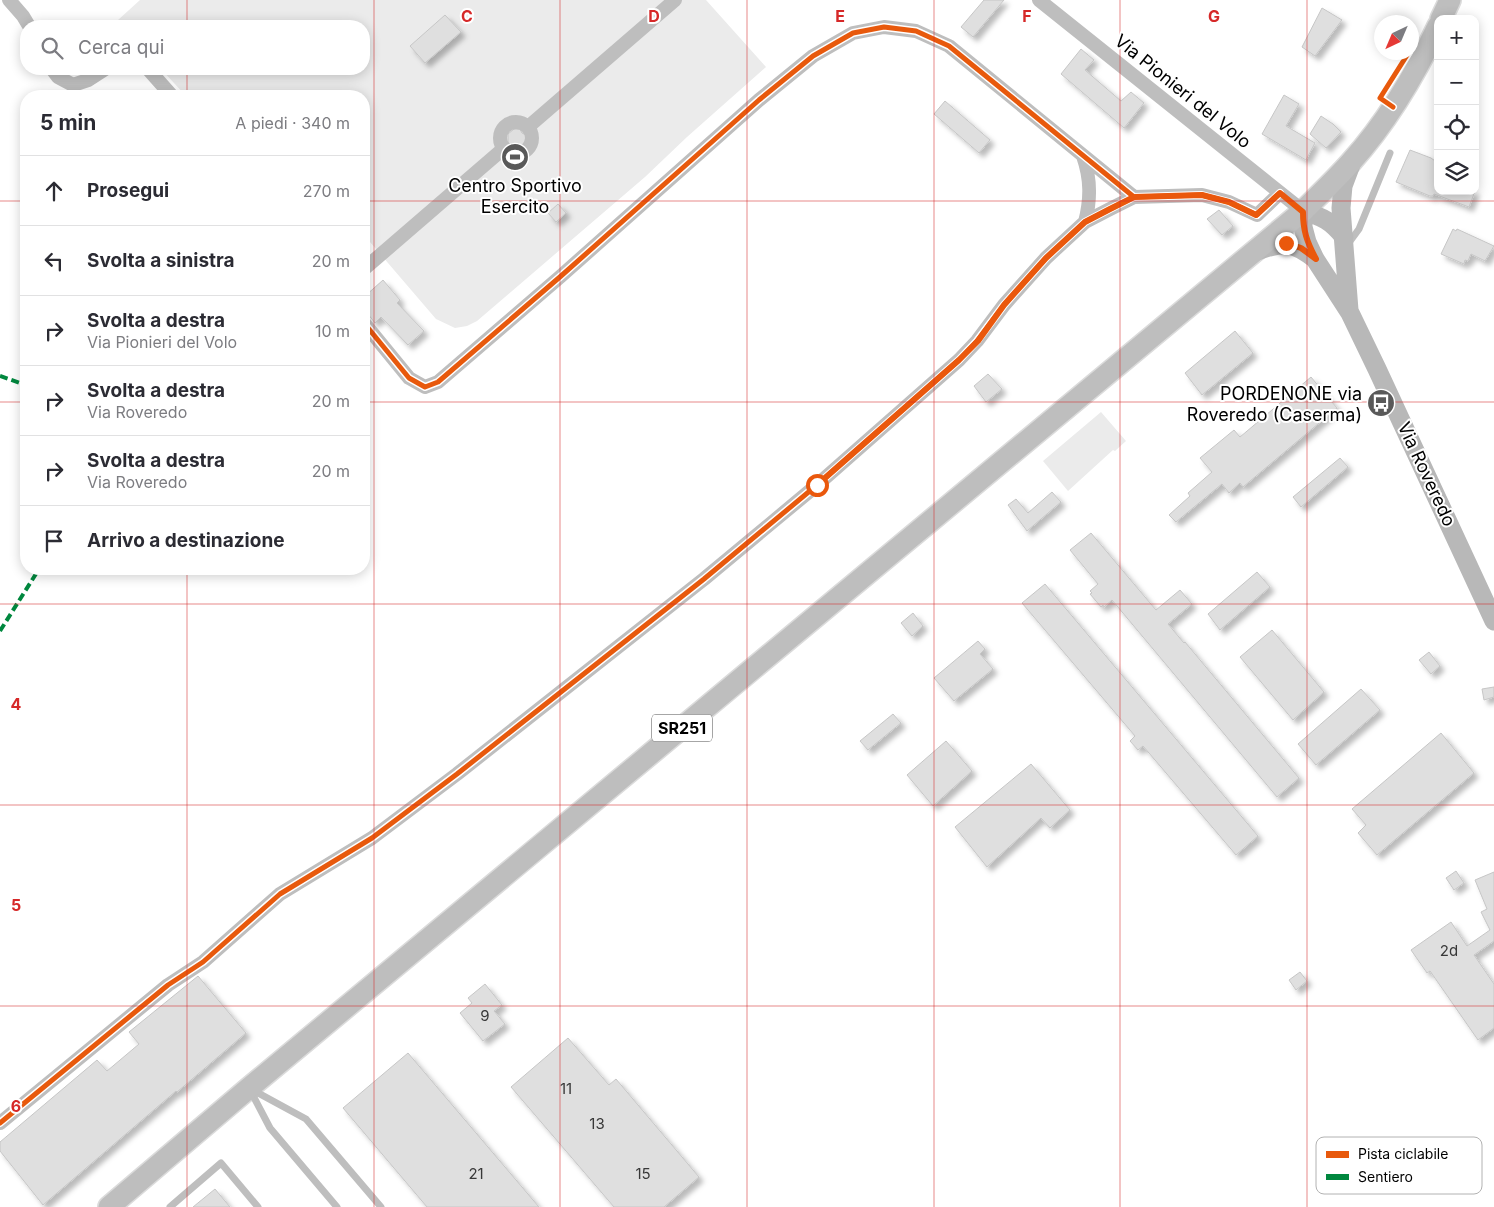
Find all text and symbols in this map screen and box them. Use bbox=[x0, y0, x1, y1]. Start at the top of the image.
text: C bbox=[461, 6, 473, 26]
text: D bbox=[648, 6, 660, 26]
text: E bbox=[835, 6, 845, 26]
text: F bbox=[1022, 6, 1032, 26]
text: G bbox=[1208, 6, 1220, 26]
north arrow bbox=[1374, 15, 1419, 60]
map controls bbox=[1434, 15, 1479, 195]
button: + bbox=[1434, 15, 1479, 60]
search box bbox=[20, 20, 370, 75]
street label: Via Pionieri del Volo bbox=[1111, 30, 1255, 152]
icon: search bbox=[38, 34, 66, 62]
text: Cerca qui bbox=[78, 36, 164, 59]
button: − bbox=[1434, 60, 1479, 105]
button: locate bbox=[1434, 105, 1479, 150]
text: 5 min bbox=[40, 110, 96, 135]
text: A piedi · 340 m bbox=[235, 113, 350, 133]
sports icon: Centro Sportivo Esercito bbox=[500, 142, 530, 172]
button: layers bbox=[1434, 150, 1479, 195]
place label: Centro Sportivo Esercito bbox=[448, 175, 582, 217]
icon: ahead bbox=[40, 177, 68, 205]
text: Prosegui bbox=[87, 179, 169, 202]
text: 270 m bbox=[303, 181, 350, 201]
route end bbox=[1275, 232, 1298, 255]
icon: left bbox=[40, 247, 68, 275]
text: Svolta a sinistra bbox=[87, 249, 235, 272]
text: 20 m bbox=[312, 251, 350, 271]
text: Svolta a destra bbox=[87, 309, 225, 332]
icon: right bbox=[40, 317, 68, 345]
text: 10 m bbox=[315, 321, 350, 341]
text: Via Pionieri del Volo bbox=[87, 332, 237, 352]
text: Svolta a destra bbox=[87, 379, 225, 402]
place label: PORDENONE via Roveredo (Caserma) bbox=[1187, 383, 1362, 425]
icon: right bbox=[40, 387, 68, 415]
bus stop icon: PORDENONE via Roveredo (Caserma) bbox=[1366, 388, 1396, 418]
text: 20 m bbox=[312, 391, 350, 411]
text: Via Roveredo bbox=[87, 402, 187, 422]
street label: Via Roveredo bbox=[1394, 418, 1460, 530]
text: Svolta a destra bbox=[87, 449, 225, 472]
icon: right bbox=[40, 457, 68, 485]
text: 20 m bbox=[312, 461, 350, 481]
text: Via Roveredo bbox=[87, 472, 187, 492]
route start bbox=[806, 474, 829, 497]
icon: arrive bbox=[40, 527, 68, 555]
text: Arrivo a destinazione bbox=[87, 529, 285, 552]
text: 4 bbox=[11, 694, 22, 714]
road number: SR251 bbox=[652, 714, 712, 741]
text: 5 bbox=[11, 895, 21, 915]
house number: 2d bbox=[1440, 941, 1458, 960]
house number: 9 bbox=[480, 1006, 490, 1025]
house number: 11 bbox=[560, 1079, 572, 1098]
text: 6 bbox=[11, 1096, 21, 1116]
house number: 13 bbox=[589, 1114, 605, 1133]
legend bbox=[1316, 1137, 1482, 1194]
text: Pista ciclabile bbox=[1358, 1145, 1448, 1162]
house number: 21 bbox=[468, 1164, 484, 1183]
house number: 15 bbox=[635, 1164, 651, 1183]
text: Sentiero bbox=[1358, 1168, 1413, 1185]

